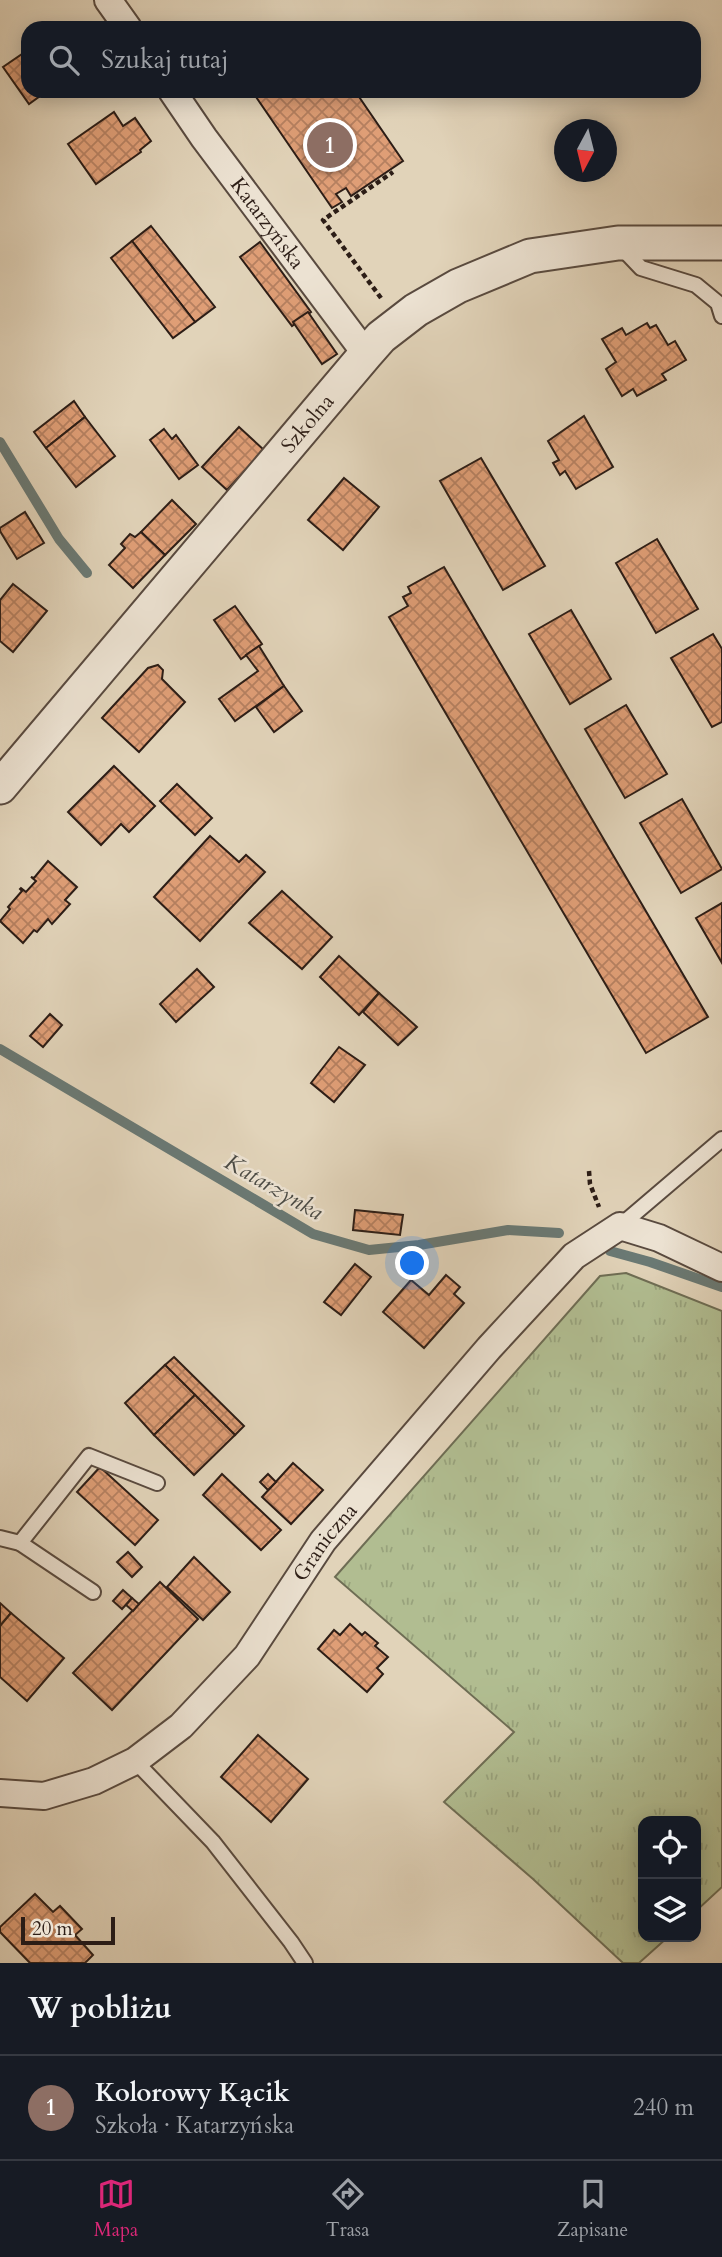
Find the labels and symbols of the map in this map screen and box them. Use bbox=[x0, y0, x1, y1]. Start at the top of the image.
pin: 1 bbox=[307, 119, 353, 171]
north arrow bbox=[554, 119, 617, 182]
street label: Katarzyńska bbox=[224, 171, 312, 275]
street label: Szkolna bbox=[274, 388, 341, 459]
water label: Katarzynka bbox=[219, 1146, 329, 1228]
your location bbox=[395, 1246, 429, 1280]
street label: Graniczna bbox=[286, 1497, 364, 1587]
scale bar bbox=[21, 1914, 116, 1946]

